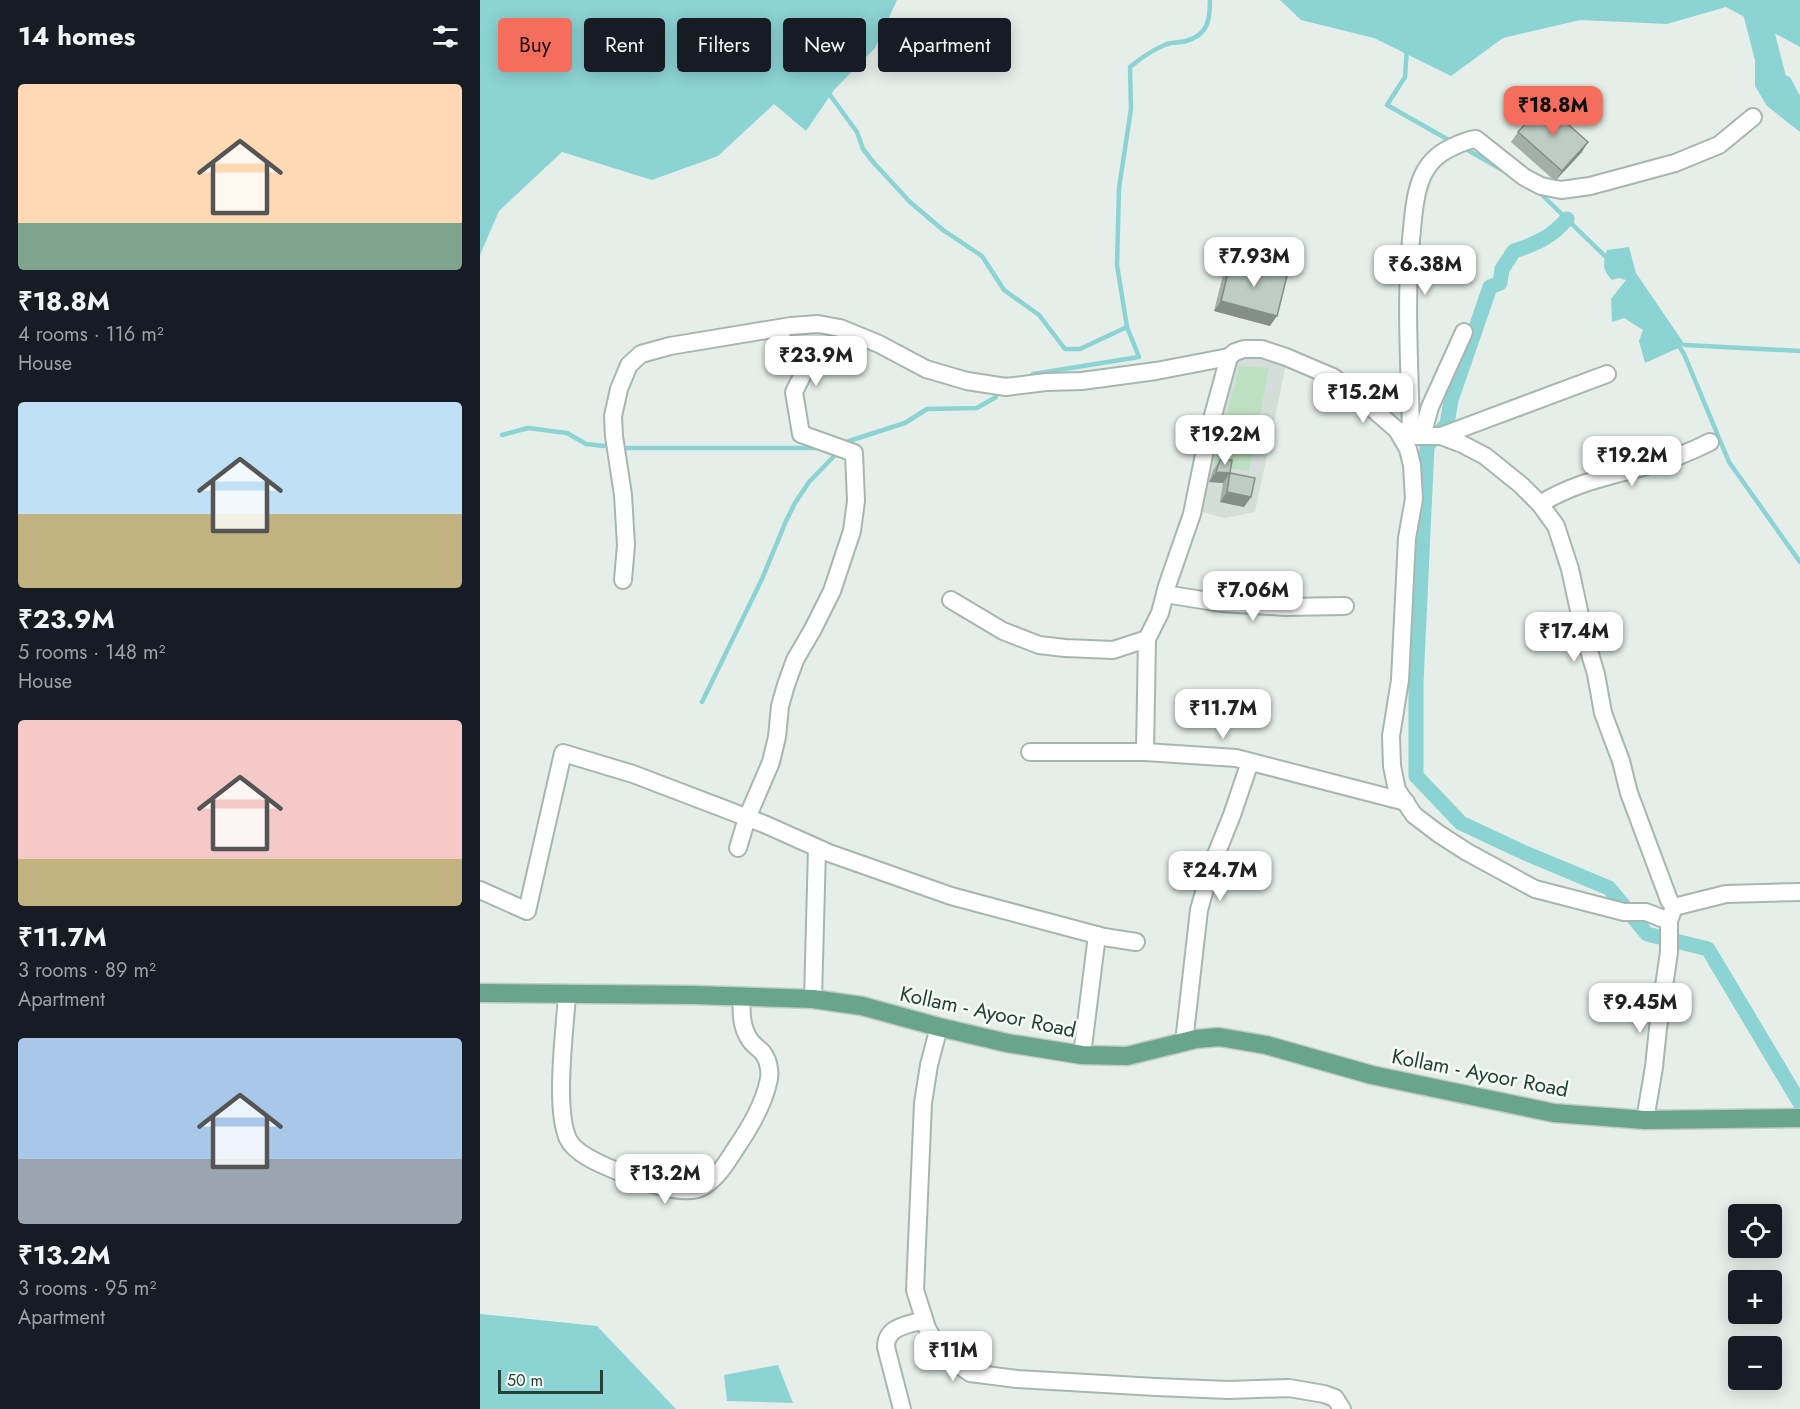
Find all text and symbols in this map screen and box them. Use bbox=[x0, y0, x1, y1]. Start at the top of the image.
text: 14 homes bbox=[18, 17, 135, 55]
chip: Buy bbox=[498, 18, 572, 72]
chip: Rent bbox=[584, 18, 665, 72]
chip: Filters bbox=[677, 18, 771, 72]
chip: New bbox=[783, 18, 866, 72]
chip: Apartment bbox=[878, 18, 1011, 72]
icon: filters bbox=[429, 20, 462, 53]
pin: ₹18.8M bbox=[1504, 86, 1602, 137]
text: ₹18.8M bbox=[1518, 91, 1588, 120]
icon: home bbox=[186, 123, 294, 231]
pin: ₹7.93M bbox=[1205, 237, 1303, 288]
text: ₹7.93M bbox=[1218, 242, 1290, 271]
pin: ₹6.38M bbox=[1376, 245, 1474, 296]
text: ₹6.38M bbox=[1388, 250, 1462, 279]
text: ₹18.8M bbox=[18, 282, 110, 320]
text: 4 rooms · 116 m² bbox=[18, 320, 164, 349]
pin: ₹23.9M bbox=[767, 336, 865, 387]
text: ₹23.9M bbox=[779, 341, 853, 370]
text: House bbox=[18, 349, 72, 378]
pin: ₹15.2M bbox=[1314, 373, 1412, 424]
text: ₹15.2M bbox=[1327, 378, 1399, 407]
pin: ₹19.2M bbox=[1176, 415, 1274, 466]
text: ₹19.2M bbox=[1190, 420, 1260, 449]
pin: ₹19.2M bbox=[1583, 436, 1681, 487]
icon: home bbox=[186, 441, 294, 549]
text: ₹19.2M bbox=[1597, 441, 1667, 470]
pin: ₹7.06M bbox=[1204, 571, 1302, 622]
text: ₹7.06M bbox=[1217, 576, 1289, 605]
text: ₹23.9M bbox=[18, 600, 115, 638]
pin: ₹17.4M bbox=[1525, 612, 1623, 663]
text: ₹17.4M bbox=[1539, 617, 1609, 646]
text: 5 rooms · 148 m² bbox=[18, 638, 165, 667]
text: House bbox=[18, 667, 72, 696]
pin: ₹11.7M bbox=[1174, 689, 1272, 740]
text: ₹11.7M bbox=[1189, 694, 1257, 723]
icon: home bbox=[186, 759, 294, 867]
pin: ₹24.7M bbox=[1171, 851, 1269, 902]
text: ₹24.7M bbox=[1183, 856, 1257, 885]
text: ₹11.7M bbox=[18, 918, 107, 956]
text: 3 rooms · 89 m² bbox=[18, 956, 156, 985]
street label: Kollam - Ayoor Road bbox=[897, 979, 1079, 1045]
pin: ₹9.45M bbox=[1591, 983, 1689, 1034]
text: Apartment bbox=[18, 985, 105, 1014]
text: ₹9.45M bbox=[1603, 988, 1677, 1017]
street label: Kollam - Ayoor Road bbox=[1389, 1041, 1571, 1105]
icon: home bbox=[186, 1077, 294, 1185]
pin: ₹13.2M bbox=[616, 1154, 714, 1205]
text: ₹13.2M bbox=[629, 1159, 701, 1188]
map controls bbox=[1728, 1204, 1782, 1390]
button: locate bbox=[1728, 1204, 1782, 1258]
text: ₹13.2M bbox=[18, 1236, 110, 1274]
button: + bbox=[1728, 1270, 1782, 1324]
text: 3 rooms · 95 m² bbox=[18, 1274, 156, 1303]
text: Apartment bbox=[18, 1303, 105, 1332]
pin: ₹11M bbox=[917, 1331, 989, 1382]
text: ₹11M bbox=[928, 1336, 978, 1365]
button: − bbox=[1728, 1336, 1782, 1390]
scale bar bbox=[498, 1367, 603, 1394]
text: 50 m bbox=[507, 1369, 543, 1392]

